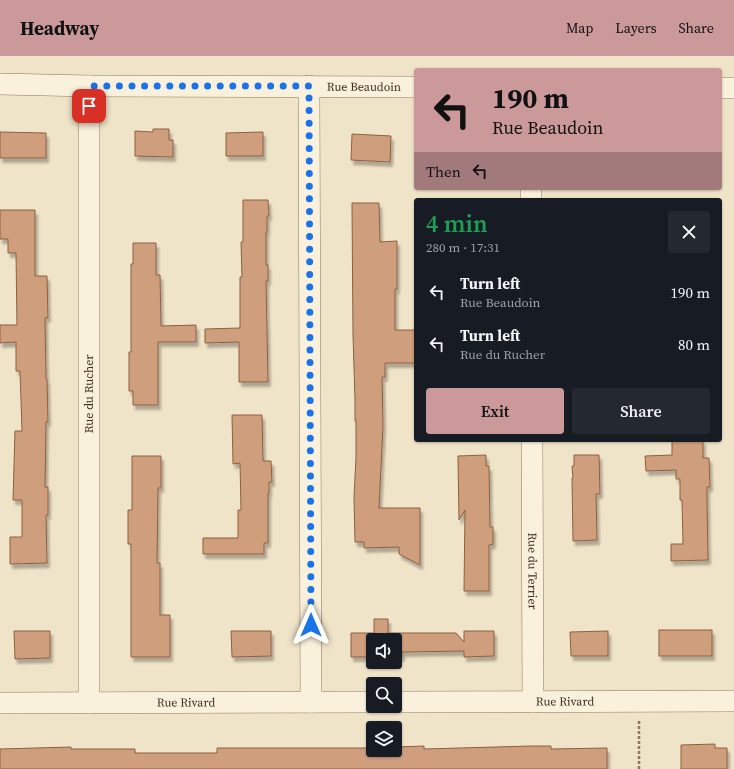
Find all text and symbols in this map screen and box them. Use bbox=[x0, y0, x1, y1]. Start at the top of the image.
text: Headway bbox=[20, 15, 99, 41]
text: Map bbox=[566, 18, 593, 38]
text: Layers bbox=[615, 18, 657, 38]
text: Share bbox=[679, 18, 714, 38]
street label: Rue Beaudoin bbox=[327, 79, 401, 95]
text: 190 m bbox=[492, 79, 569, 117]
icon: left bbox=[426, 84, 478, 136]
pin bbox=[72, 89, 106, 123]
icon: arrive bbox=[78, 95, 100, 117]
text: Rue Beaudoin bbox=[492, 115, 603, 140]
icon: left bbox=[469, 160, 491, 182]
text: Then bbox=[426, 161, 461, 182]
text: 4 min bbox=[426, 207, 488, 240]
button: close bbox=[668, 211, 710, 253]
text: 280 m · 17:31 bbox=[426, 239, 500, 256]
text: Turn left bbox=[460, 273, 520, 294]
icon: left bbox=[426, 281, 448, 303]
text: 190 m bbox=[670, 282, 710, 303]
text: Rue Beaudoin bbox=[460, 294, 540, 311]
text: Turn left bbox=[460, 325, 520, 346]
icon: left bbox=[426, 333, 448, 355]
text: 80 m bbox=[678, 334, 710, 355]
text: Rue du Rucher bbox=[460, 346, 545, 363]
street label: Rue du Rucher bbox=[81, 355, 97, 433]
button: Exit bbox=[426, 388, 564, 434]
button: Share bbox=[572, 388, 710, 434]
street label: Rue du Terrier bbox=[524, 532, 541, 610]
position arrow bbox=[290, 604, 332, 646]
map controls bbox=[366, 633, 402, 757]
button: sound bbox=[366, 633, 402, 669]
button: search bbox=[366, 677, 402, 713]
street label: Rue Rivard bbox=[536, 693, 594, 710]
street label: Rue Rivard bbox=[157, 694, 215, 711]
button: layers bbox=[366, 721, 402, 757]

